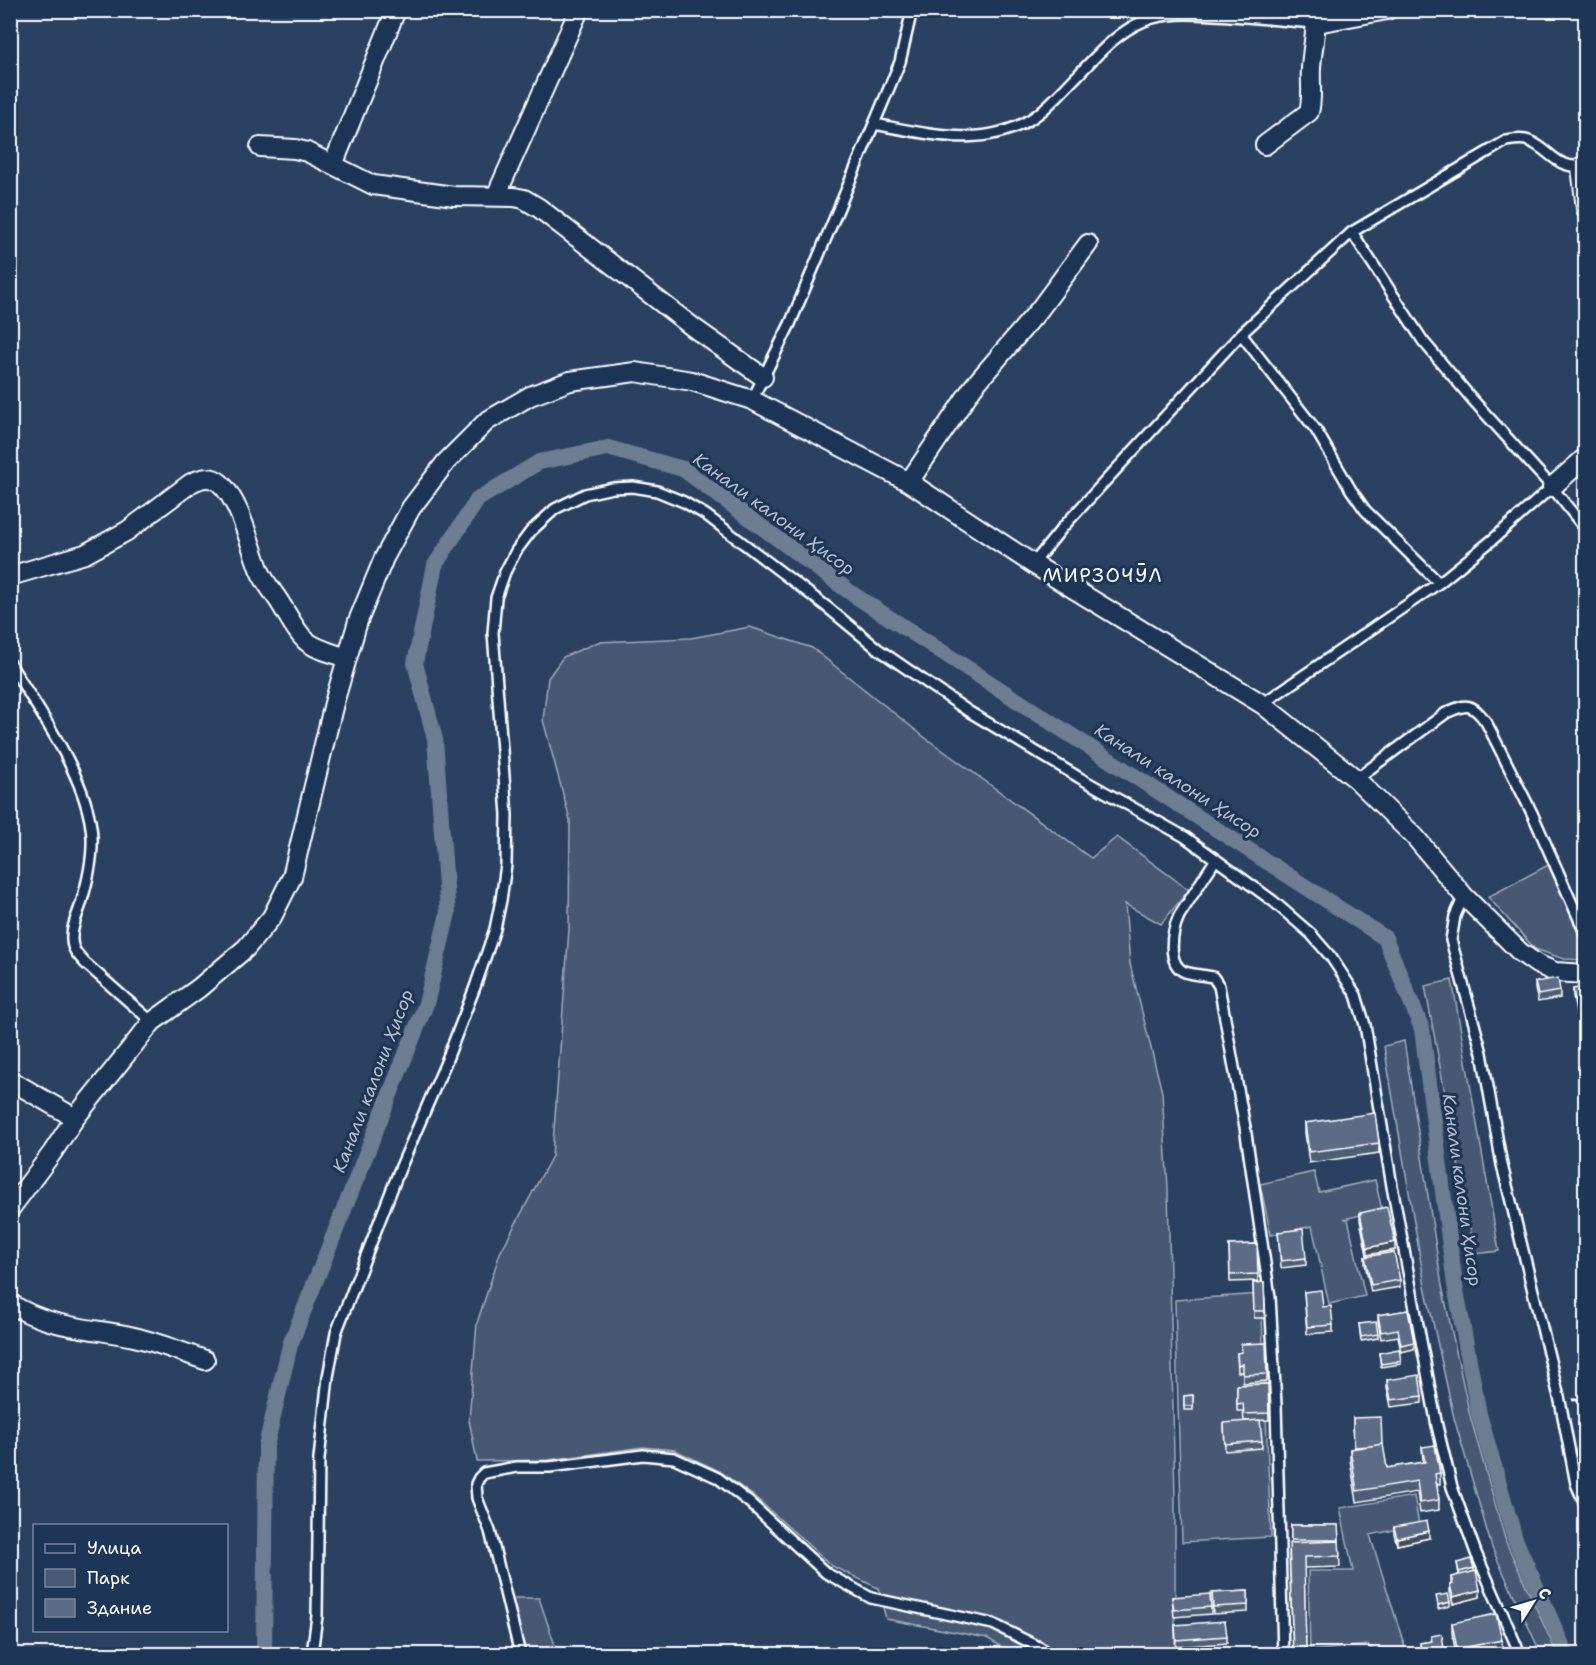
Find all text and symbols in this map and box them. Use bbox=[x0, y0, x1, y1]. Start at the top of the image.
water label: Канали калони Ҳисор bbox=[688, 447, 860, 581]
district label: МИРЗОЧӮЛ bbox=[1043, 562, 1163, 588]
water label: Канали калони Ҳисор bbox=[1090, 718, 1266, 844]
water label: Канали калони Ҳисор bbox=[327, 986, 419, 1176]
water label: Канали калони Ҳисор bbox=[1437, 1092, 1487, 1288]
legend bbox=[33, 1524, 228, 1632]
text: Улица bbox=[87, 1536, 141, 1560]
text: Парк bbox=[87, 1566, 130, 1590]
north arrow bbox=[1503, 1572, 1563, 1632]
text: С bbox=[1533, 1583, 1556, 1604]
text: Здание bbox=[87, 1596, 152, 1620]

